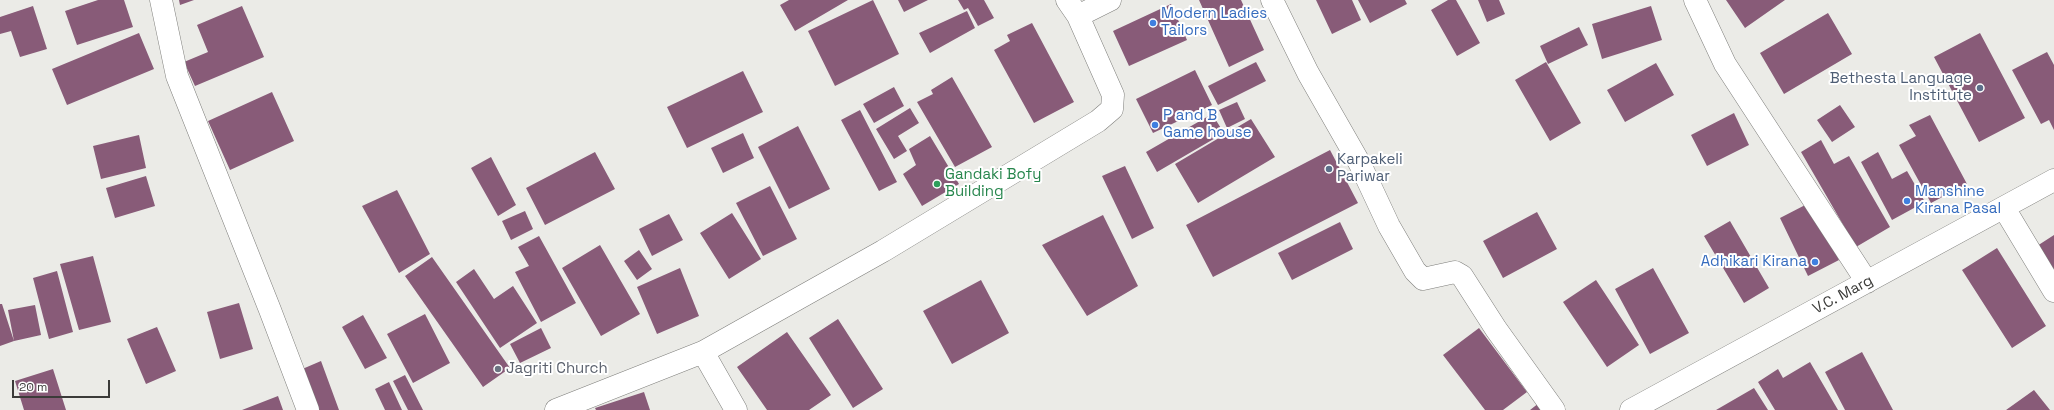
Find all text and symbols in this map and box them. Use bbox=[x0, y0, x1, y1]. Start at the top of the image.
place label: Modern Ladies Tailors bbox=[1161, 5, 1267, 40]
marker: Modern Ladies Tailors bbox=[1148, 18, 1158, 28]
place label: Bethesta Language Institute bbox=[1830, 70, 1972, 105]
marker: Bethesta Language Institute bbox=[1975, 83, 1985, 93]
place label: P and B Game house bbox=[1163, 107, 1252, 142]
marker: P and B Game house bbox=[1150, 120, 1160, 130]
place label: Karpakeli Pariwar bbox=[1337, 151, 1403, 186]
marker: Karpakeli Pariwar bbox=[1324, 164, 1334, 174]
place label: Gandaki Bofy Building bbox=[945, 166, 1041, 201]
marker: Gandaki Bofy Building bbox=[932, 179, 942, 189]
place label: Manshine Kirana Pasal bbox=[1915, 183, 2001, 218]
marker: Manshine Kirana Pasal bbox=[1902, 196, 1912, 206]
place label: Adhikari Kirana bbox=[1701, 253, 1807, 271]
marker: Adhikari Kirana bbox=[1810, 257, 1820, 267]
street label: V.C. Marg bbox=[1810, 272, 1876, 318]
place label: Jagriti Church bbox=[506, 360, 608, 378]
marker: Jagriti Church bbox=[493, 364, 503, 374]
scale bar bbox=[14, 372, 112, 398]
text: 20 m bbox=[19, 379, 47, 395]

